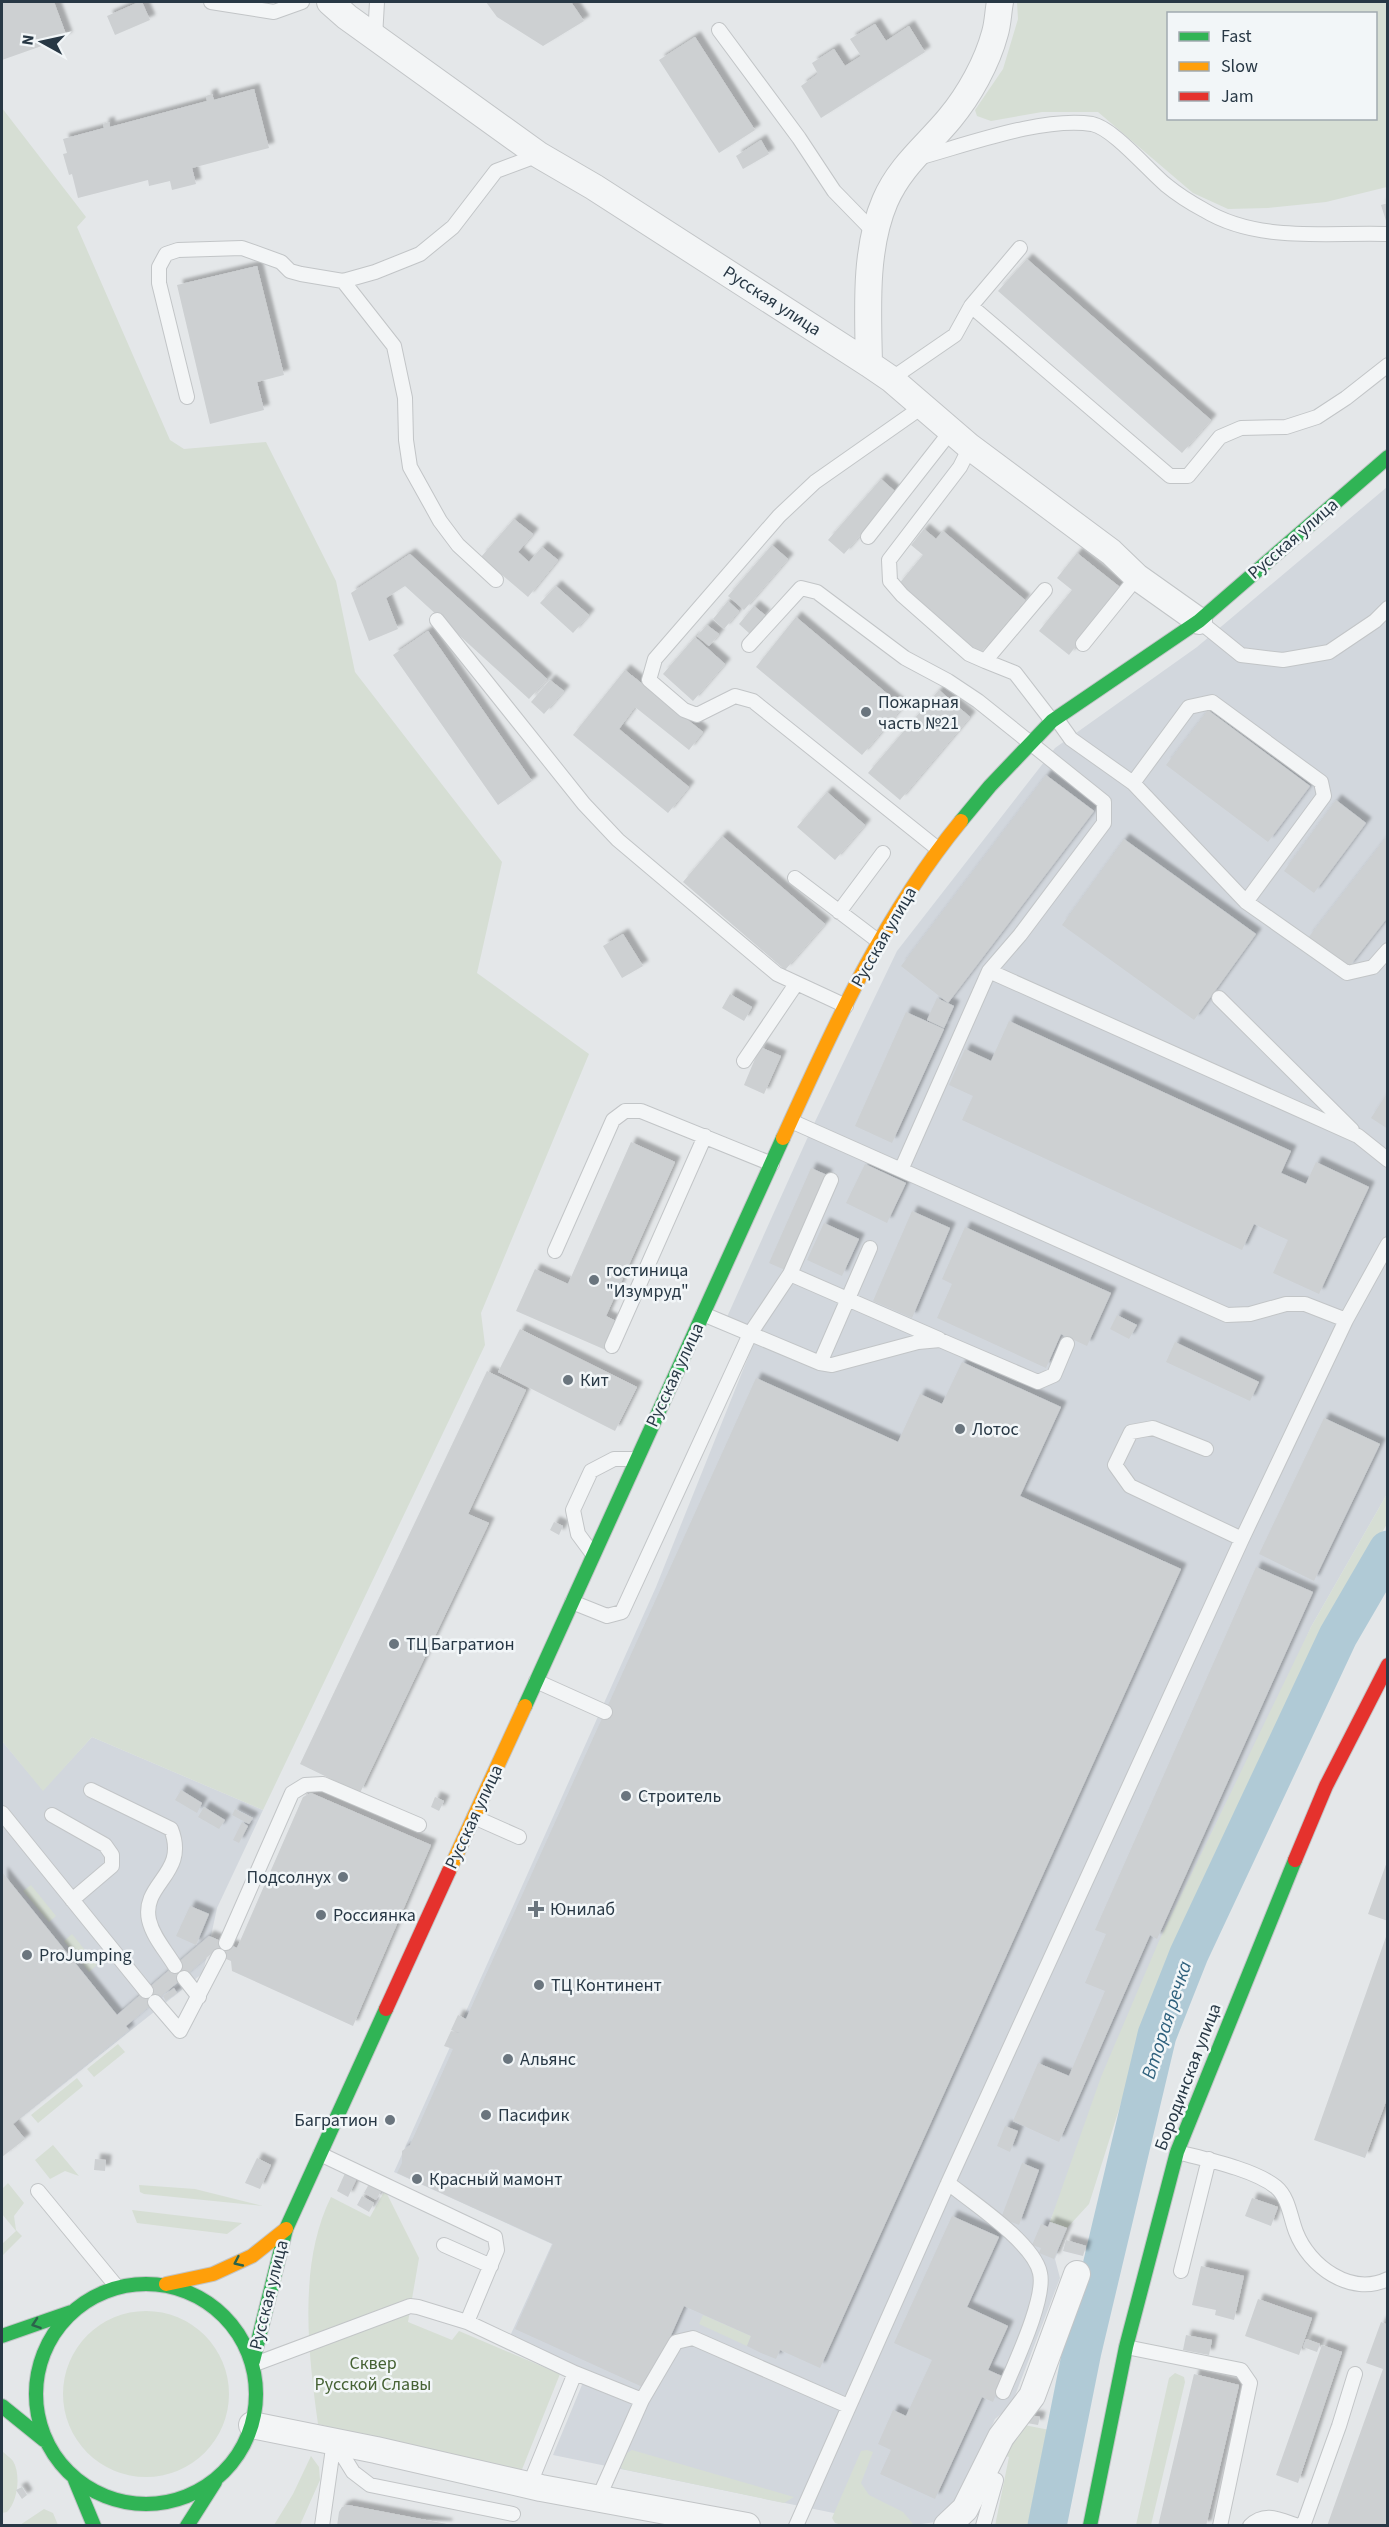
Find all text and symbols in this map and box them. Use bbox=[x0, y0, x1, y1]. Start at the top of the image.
north arrow bbox=[12, 12, 72, 72]
legend bbox=[1167, 12, 1377, 120]
text: Fast bbox=[1221, 24, 1252, 49]
text: N bbox=[17, 33, 40, 47]
text: Slow bbox=[1221, 54, 1258, 79]
text: Jam bbox=[1221, 84, 1254, 109]
street label: Русская улица bbox=[718, 260, 826, 342]
street label: Русская улица bbox=[1242, 493, 1344, 585]
place label: Пожарная часть №21 bbox=[878, 690, 959, 736]
marker: Пожарная часть №21 bbox=[859, 705, 873, 719]
street label: Русская улица bbox=[845, 882, 923, 992]
place label: гостиница "Изумруд" bbox=[606, 1258, 689, 1304]
marker: гостиница "Изумруд" bbox=[587, 1273, 601, 1287]
street label: Русская улица bbox=[640, 1319, 710, 1431]
place label: Кит bbox=[580, 1368, 609, 1393]
marker: Кит bbox=[561, 1373, 575, 1387]
place label: Лотос bbox=[972, 1417, 1019, 1442]
marker: Лотос bbox=[953, 1422, 967, 1436]
place label: ТЦ Багратион bbox=[406, 1632, 515, 1657]
marker: ТЦ Багратион bbox=[387, 1637, 401, 1651]
street label: Русская улица bbox=[439, 1761, 509, 1873]
place label: Строитель bbox=[638, 1784, 722, 1809]
marker: Строитель bbox=[619, 1789, 633, 1803]
place label: Подсолнух bbox=[247, 1865, 331, 1890]
marker: Подсолнух bbox=[336, 1870, 350, 1884]
place label: Юнилаб bbox=[550, 1897, 615, 1922]
marker: Юнилаб bbox=[527, 1900, 545, 1918]
place label: Россиянка bbox=[333, 1903, 416, 1928]
marker: Россиянка bbox=[314, 1908, 328, 1922]
place label: ProJumping bbox=[39, 1943, 132, 1968]
marker: ProJumping bbox=[20, 1948, 34, 1962]
water label: Вторая речка bbox=[1135, 1957, 1199, 2083]
place label: ТЦ Континент bbox=[551, 1973, 662, 1998]
marker: ТЦ Континент bbox=[532, 1978, 546, 1992]
street label: Бородинская улица bbox=[1148, 2000, 1228, 2154]
place label: Альянс bbox=[520, 2047, 576, 2072]
marker: Альянс bbox=[501, 2052, 515, 2066]
place label: Пасифик bbox=[498, 2103, 569, 2128]
place label: Багратион bbox=[294, 2108, 378, 2133]
marker: Пасифик bbox=[479, 2108, 493, 2122]
marker: Багратион bbox=[383, 2113, 397, 2127]
place label: Красный мамонт bbox=[429, 2167, 562, 2192]
marker: Красный мамонт bbox=[410, 2172, 424, 2186]
street label: Русская улица bbox=[243, 2237, 295, 2353]
one-way arrow bbox=[234, 2254, 245, 2266]
one-way arrow bbox=[31, 2316, 42, 2329]
park label: Сквер Русской Славы bbox=[315, 2351, 431, 2397]

